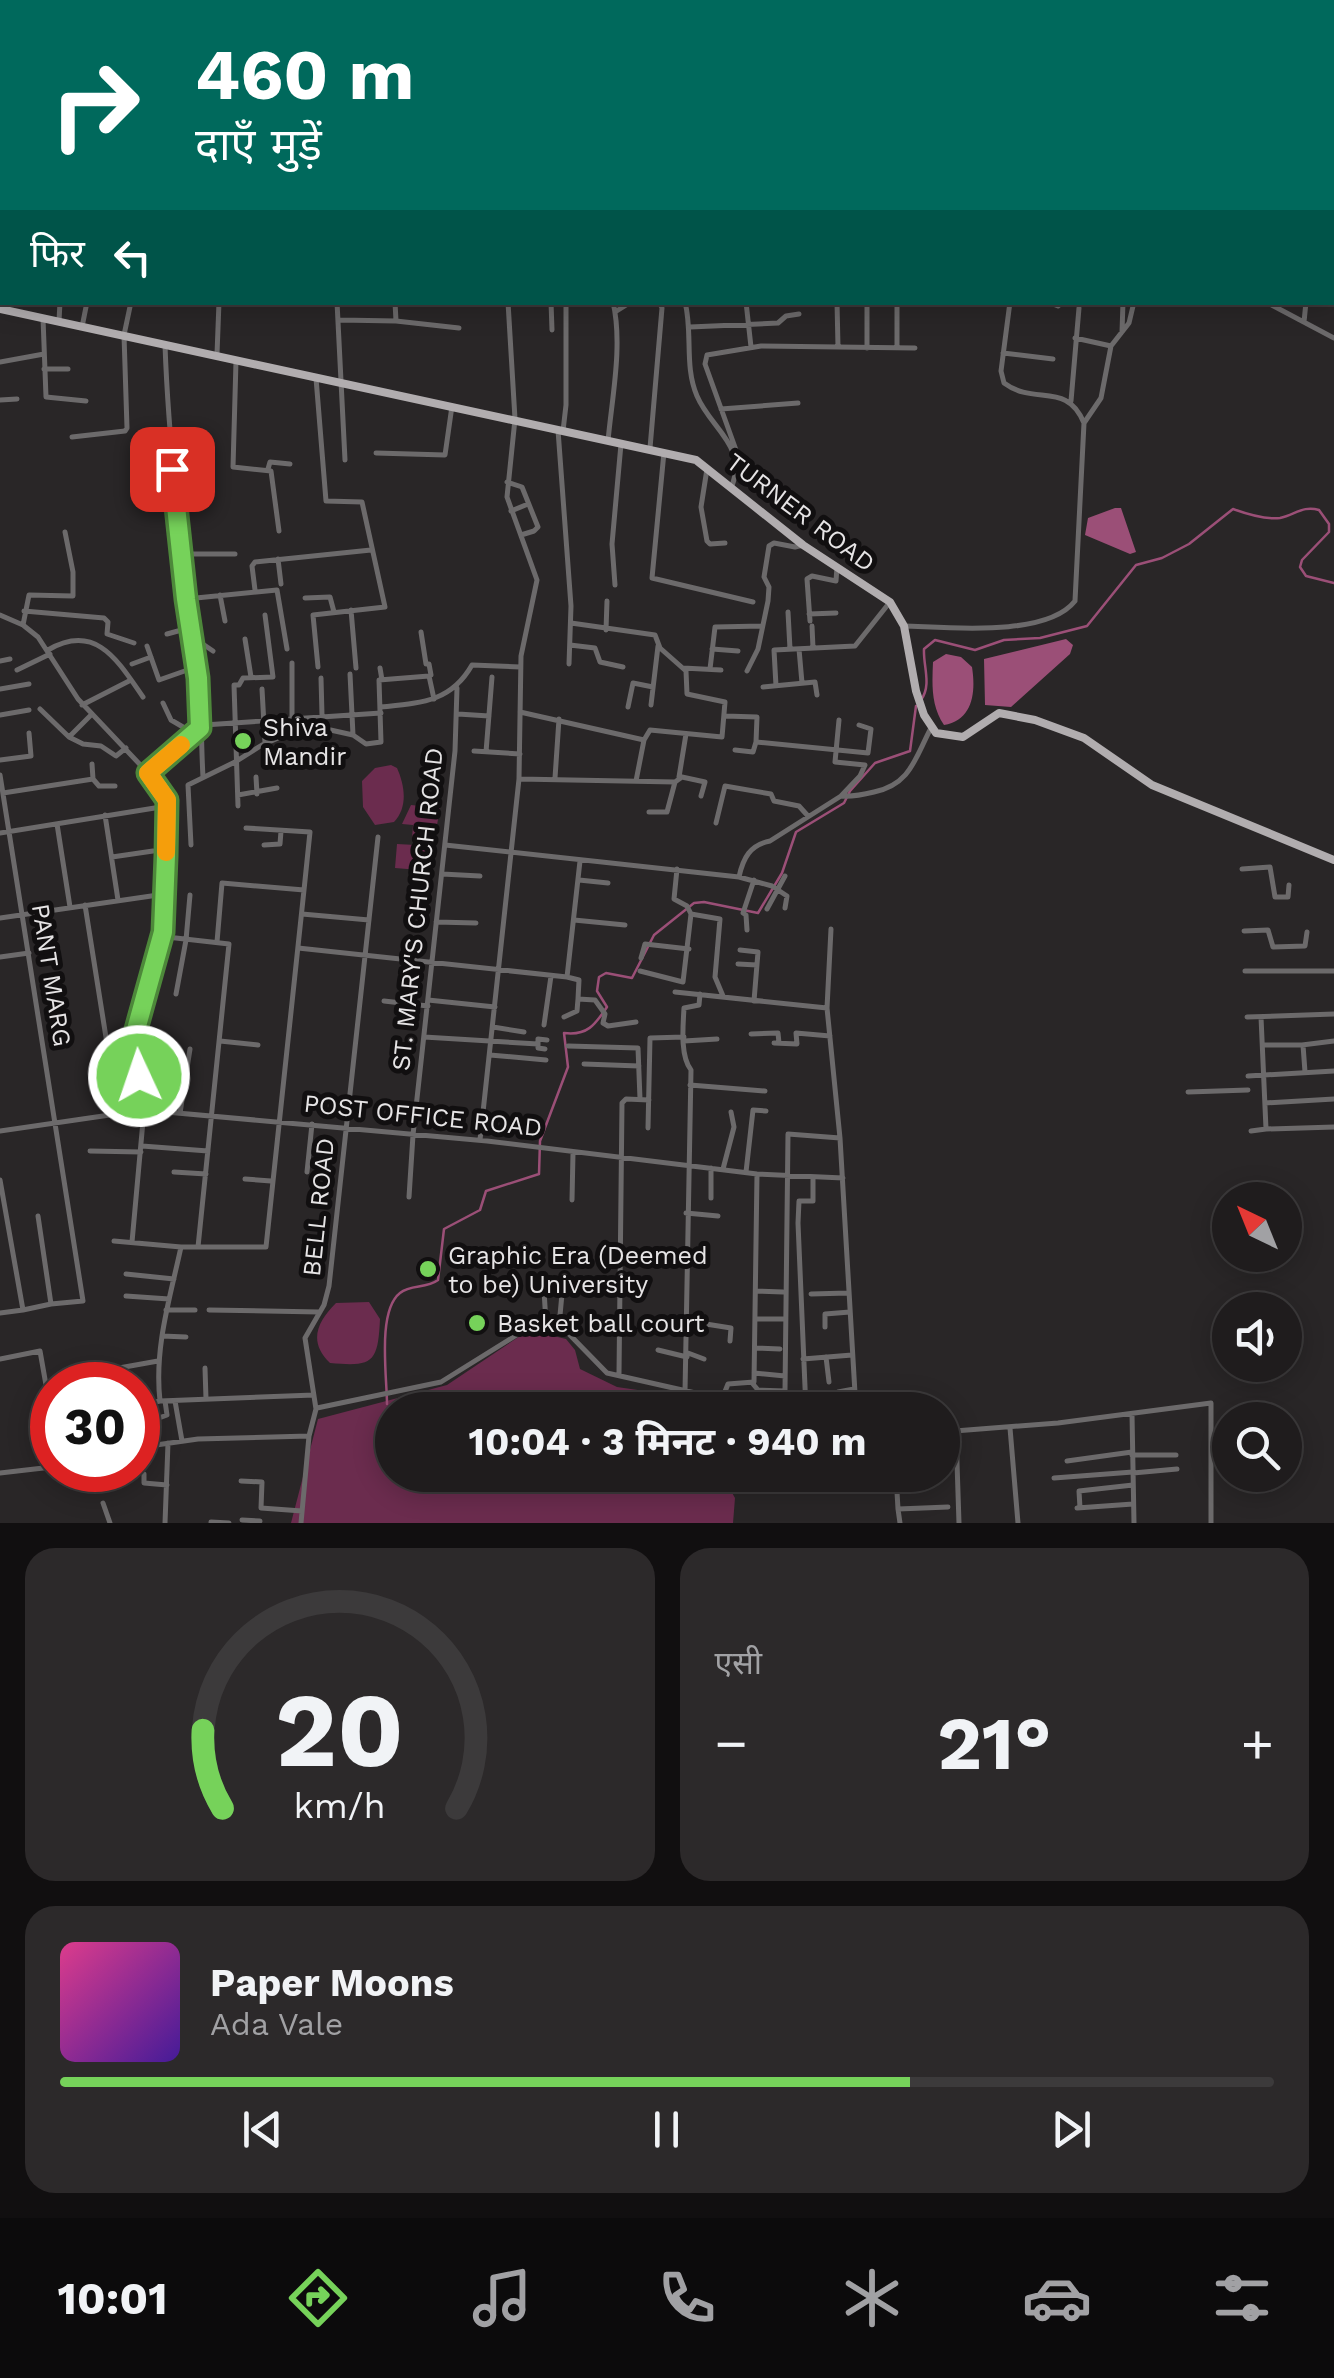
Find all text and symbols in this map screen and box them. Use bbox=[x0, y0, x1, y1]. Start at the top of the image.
text: 460 m bbox=[195, 34, 414, 116]
icon: right bbox=[30, 40, 160, 170]
text: दाएँ मुड़ें bbox=[195, 118, 322, 171]
icon: left bbox=[105, 230, 160, 285]
text: फिर bbox=[30, 232, 85, 276]
pin bbox=[130, 427, 215, 512]
icon: arrive bbox=[145, 442, 200, 497]
street label: TURNER ROAD bbox=[721, 447, 881, 578]
place label: Shiva Mandir bbox=[263, 713, 346, 771]
marker: Shiva Mandir bbox=[232, 730, 254, 752]
street label: ST. MARY'S CHURCH ROAD bbox=[386, 746, 449, 1072]
street label: PANT MARG bbox=[26, 902, 77, 1049]
position arrow bbox=[87, 1024, 191, 1128]
street label: POST OFFICE ROAD bbox=[302, 1089, 544, 1142]
street label: BELL ROAD bbox=[297, 1136, 340, 1278]
north arrow bbox=[1212, 1182, 1302, 1272]
map controls bbox=[1212, 1182, 1302, 1492]
place label: Graphic Era (Deemed to be) University bbox=[448, 1241, 708, 1299]
marker: Graphic Era (Deemed to be) University bbox=[417, 1258, 439, 1280]
button: sound bbox=[1212, 1292, 1302, 1382]
place label: Basket ball court bbox=[497, 1309, 705, 1338]
marker: Basket ball court bbox=[466, 1312, 488, 1334]
speed limit sign: 30 bbox=[30, 1362, 160, 1492]
button: search bbox=[1212, 1402, 1302, 1492]
text: 10:04 · 3 मिनट · 940 m bbox=[469, 1420, 866, 1464]
text: एसी bbox=[715, 1644, 762, 1682]
text: 20 bbox=[275, 1669, 404, 1791]
text: 21° bbox=[937, 1699, 1051, 1787]
text: − bbox=[715, 1711, 748, 1775]
text: + bbox=[1241, 1711, 1274, 1775]
text: km/h bbox=[294, 1785, 386, 1827]
text: Paper Moons bbox=[210, 1961, 454, 2005]
text: Ada Vale bbox=[210, 2005, 343, 2043]
icon: previous bbox=[235, 2102, 290, 2157]
icon: pause bbox=[639, 2102, 694, 2157]
icon: next bbox=[1044, 2102, 1099, 2157]
icon: directions bbox=[283, 2263, 353, 2333]
icon: music bbox=[467, 2263, 537, 2333]
icon: phone bbox=[652, 2263, 722, 2333]
icon: climate bbox=[837, 2263, 907, 2333]
icon: car bbox=[1022, 2263, 1092, 2333]
icon: filters bbox=[1207, 2263, 1277, 2333]
text: 10:01 bbox=[57, 2272, 168, 2325]

